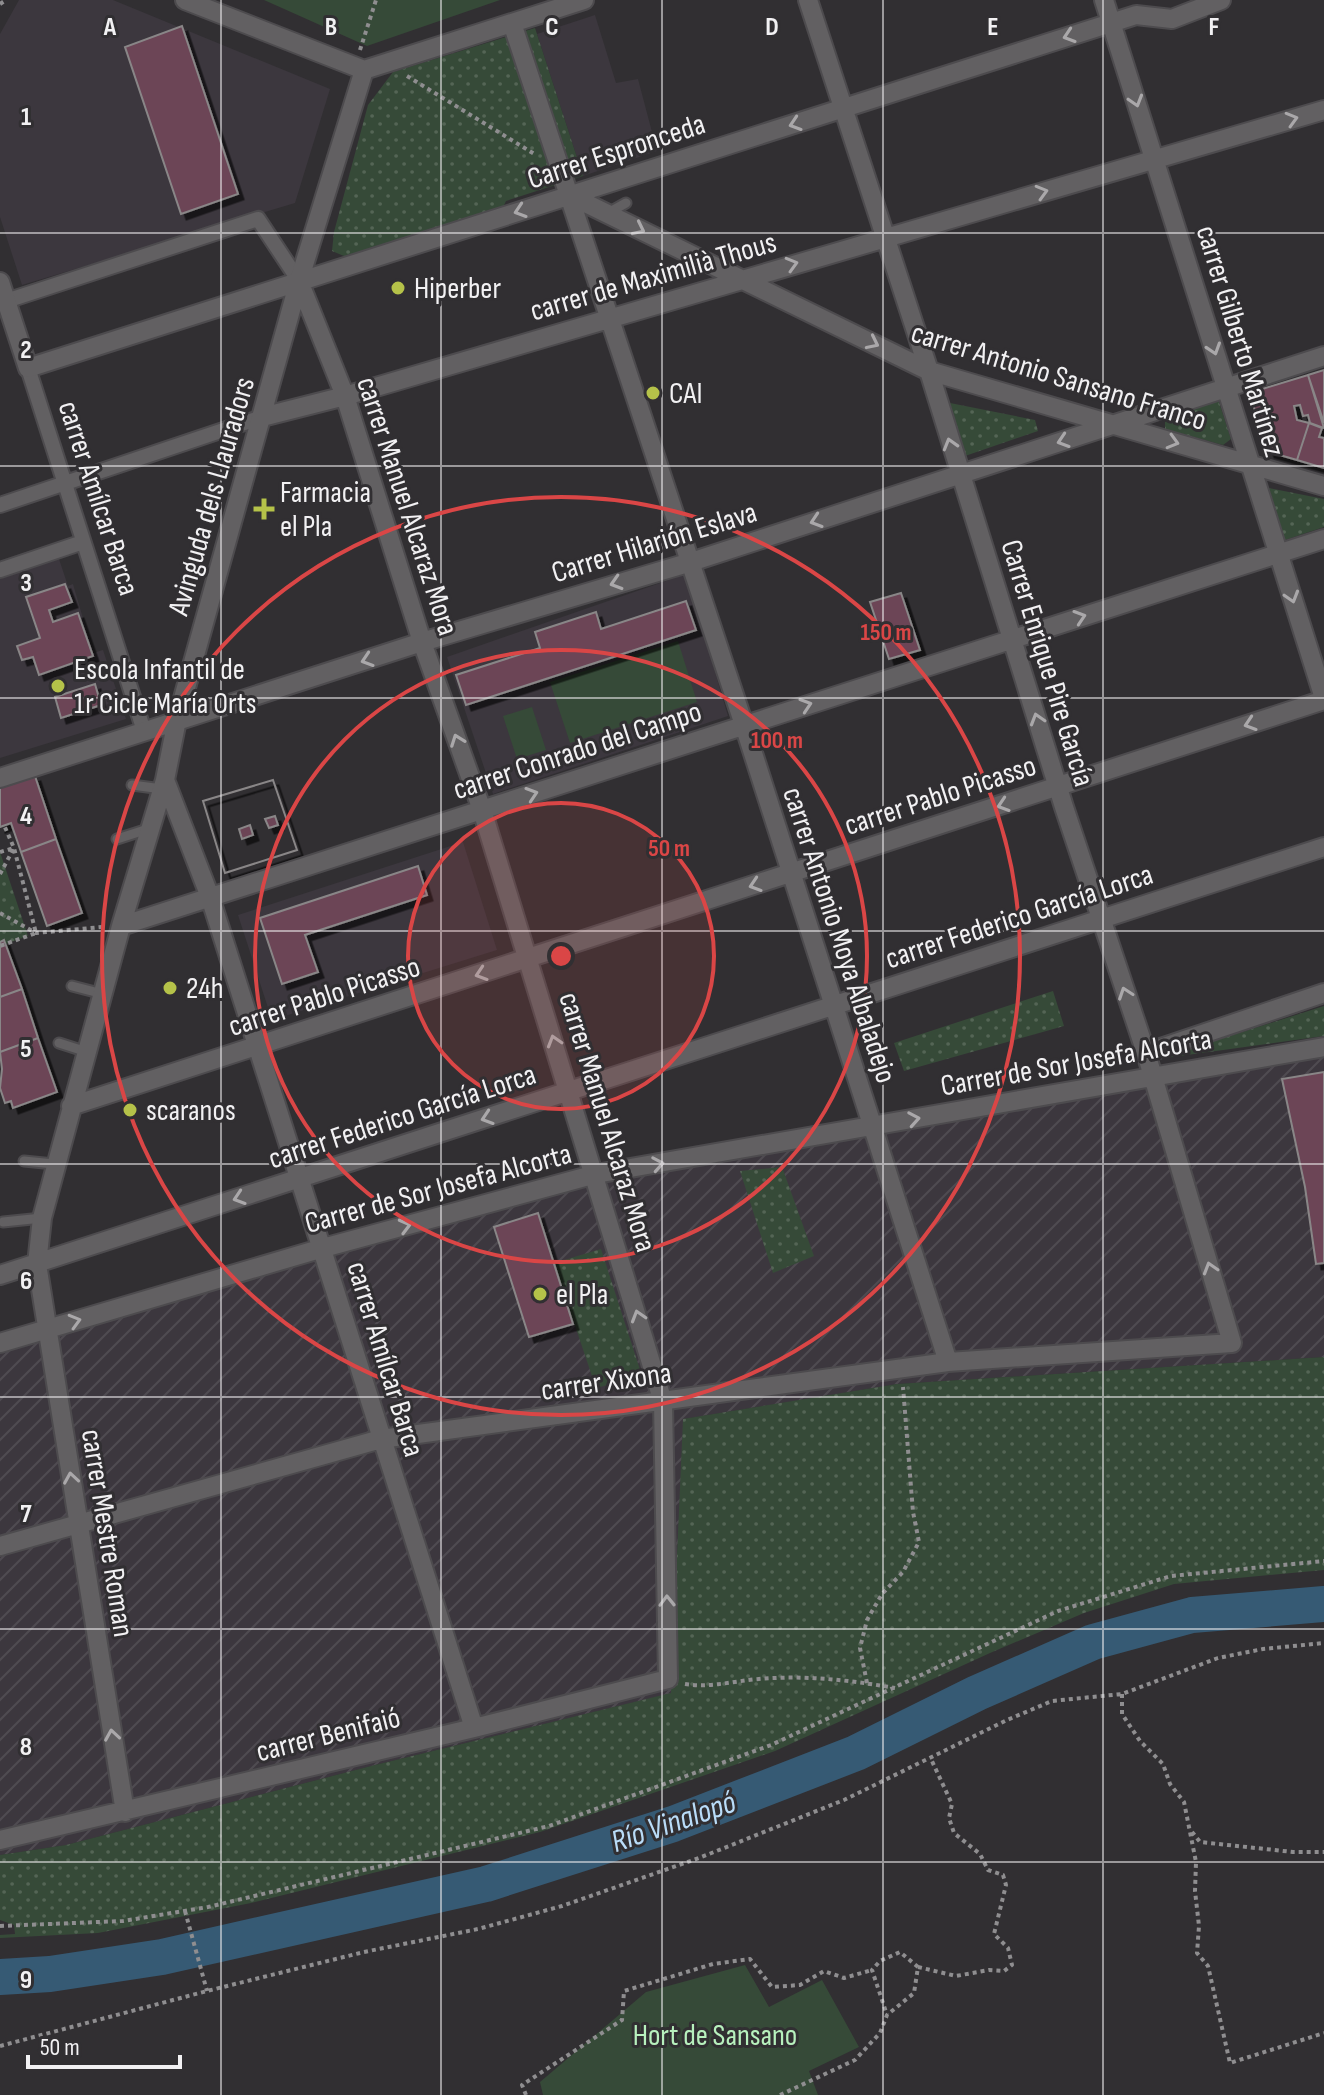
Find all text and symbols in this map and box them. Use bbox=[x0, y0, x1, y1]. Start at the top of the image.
text: A bbox=[103, 12, 117, 43]
text: B bbox=[325, 12, 337, 43]
text: C bbox=[545, 12, 559, 43]
text: D bbox=[765, 12, 779, 43]
text: E bbox=[987, 12, 999, 43]
text: F bbox=[1209, 12, 1220, 43]
one-way arrow bbox=[1063, 27, 1077, 43]
one-way arrow bbox=[1127, 94, 1143, 107]
text: 1 bbox=[21, 102, 31, 133]
street label: Carrer Espronceda bbox=[523, 106, 710, 198]
one-way arrow bbox=[1284, 112, 1298, 128]
one-way arrow bbox=[788, 115, 802, 131]
one-way arrow bbox=[1035, 185, 1048, 201]
one-way arrow bbox=[514, 201, 528, 217]
one-way arrow bbox=[631, 220, 646, 235]
street label: carrer Gilberto Martínez bbox=[1188, 221, 1292, 461]
street label: carrer de Maximilià Thous bbox=[526, 225, 780, 329]
one-way arrow bbox=[785, 257, 799, 273]
place label: Hiperber bbox=[414, 271, 501, 307]
marker: Hiperber bbox=[389, 279, 407, 297]
street label: carrer Antonio Sansano Franco bbox=[907, 315, 1211, 439]
one-way arrow bbox=[865, 334, 879, 350]
text: 2 bbox=[20, 335, 32, 366]
one-way arrow bbox=[1205, 341, 1221, 355]
street label: Avinguda dels Llauradors bbox=[160, 373, 263, 620]
street label: carrer Manuel Alcaraz Mora bbox=[348, 373, 466, 640]
place label: CAI bbox=[669, 376, 702, 412]
marker: CAI bbox=[644, 384, 662, 402]
street label: carrer Amílcar Barca bbox=[50, 397, 146, 600]
one-way arrow bbox=[1057, 431, 1071, 447]
one-way arrow bbox=[1165, 433, 1179, 449]
one-way arrow bbox=[943, 437, 960, 451]
place label: Farmacia el Pla bbox=[280, 475, 371, 545]
street label: Carrer Hilarión Eslava bbox=[547, 495, 761, 591]
marker: Farmacia el Pla bbox=[255, 500, 273, 518]
one-way arrow bbox=[810, 512, 823, 528]
street label: Carrer Enrique Pire García bbox=[992, 536, 1102, 791]
text: 3 bbox=[20, 568, 32, 599]
one-way arrow bbox=[609, 574, 623, 590]
one-way arrow bbox=[1283, 590, 1299, 603]
one-way arrow bbox=[1072, 611, 1086, 627]
text: 150 m bbox=[860, 618, 912, 647]
one-way arrow bbox=[361, 651, 375, 667]
place label: Escola Infantil de 1r Cicle María Orts bbox=[74, 652, 257, 722]
marker: Escola Infantil de 1r Cicle María Orts bbox=[49, 677, 67, 695]
street label: carrer Conrado del Campo bbox=[449, 694, 706, 808]
one-way arrow bbox=[798, 699, 812, 715]
one-way arrow bbox=[1030, 712, 1046, 726]
one-way arrow bbox=[1244, 715, 1257, 731]
text: 100 m bbox=[751, 726, 803, 755]
one-way arrow bbox=[451, 734, 467, 748]
street label: carrer Pablo Picasso bbox=[840, 748, 1041, 844]
street label: carrer Antonio Moya Albaladejo bbox=[774, 783, 904, 1088]
one-way arrow bbox=[524, 787, 538, 803]
one-way arrow bbox=[996, 795, 1010, 811]
text: 4 bbox=[20, 801, 32, 832]
text: 50 m bbox=[648, 834, 690, 863]
street label: carrer Federico García Lorca bbox=[881, 857, 1158, 977]
one-way arrow bbox=[749, 876, 763, 892]
centre of rings bbox=[547, 942, 575, 970]
street label: carrer Pablo Picasso bbox=[224, 949, 425, 1045]
one-way arrow bbox=[475, 965, 489, 981]
place label: 24h bbox=[186, 971, 224, 1007]
marker: 24h bbox=[161, 979, 179, 997]
one-way arrow bbox=[1119, 986, 1135, 1000]
street label: carrer Manuel Alcaraz Mora bbox=[550, 988, 664, 1256]
street label: Carrer de Sor Josefa Alcorta bbox=[938, 1021, 1214, 1105]
text: 5 bbox=[20, 1034, 32, 1065]
one-way arrow bbox=[547, 1034, 563, 1048]
street label: carrer Federico García Lorca bbox=[264, 1057, 541, 1177]
place label: scaranos bbox=[146, 1093, 236, 1129]
marker: scaranos bbox=[121, 1101, 139, 1119]
one-way arrow bbox=[480, 1109, 494, 1125]
one-way arrow bbox=[907, 1111, 921, 1128]
street label: Carrer de Sor Josefa Alcorta bbox=[301, 1136, 576, 1242]
one-way arrow bbox=[651, 1156, 664, 1173]
one-way arrow bbox=[233, 1189, 247, 1205]
one-way arrow bbox=[398, 1219, 412, 1235]
street label: carrer Amílcar Barca bbox=[338, 1257, 432, 1461]
one-way arrow bbox=[1203, 1262, 1219, 1276]
text: 6 bbox=[20, 1266, 32, 1297]
place label: el Pla bbox=[556, 1277, 608, 1313]
marker: el Pla bbox=[531, 1285, 549, 1303]
one-way arrow bbox=[631, 1310, 647, 1324]
one-way arrow bbox=[68, 1314, 81, 1330]
street label: carrer Xixona bbox=[539, 1355, 674, 1409]
street label: carrer Mestre Roman bbox=[73, 1427, 141, 1640]
one-way arrow bbox=[63, 1471, 80, 1485]
text: 7 bbox=[20, 1499, 32, 1530]
one-way arrow bbox=[658, 1594, 675, 1607]
street label: carrer Benifaió bbox=[253, 1700, 404, 1770]
one-way arrow bbox=[105, 1728, 122, 1741]
text: 8 bbox=[20, 1732, 32, 1763]
water label: Río Vinalopó bbox=[606, 1783, 741, 1862]
text: 9 bbox=[20, 1965, 32, 1996]
park label: Hort de Sansano bbox=[633, 2018, 797, 2054]
scale bar bbox=[28, 2019, 180, 2069]
text: 50 m bbox=[40, 2033, 80, 2062]

